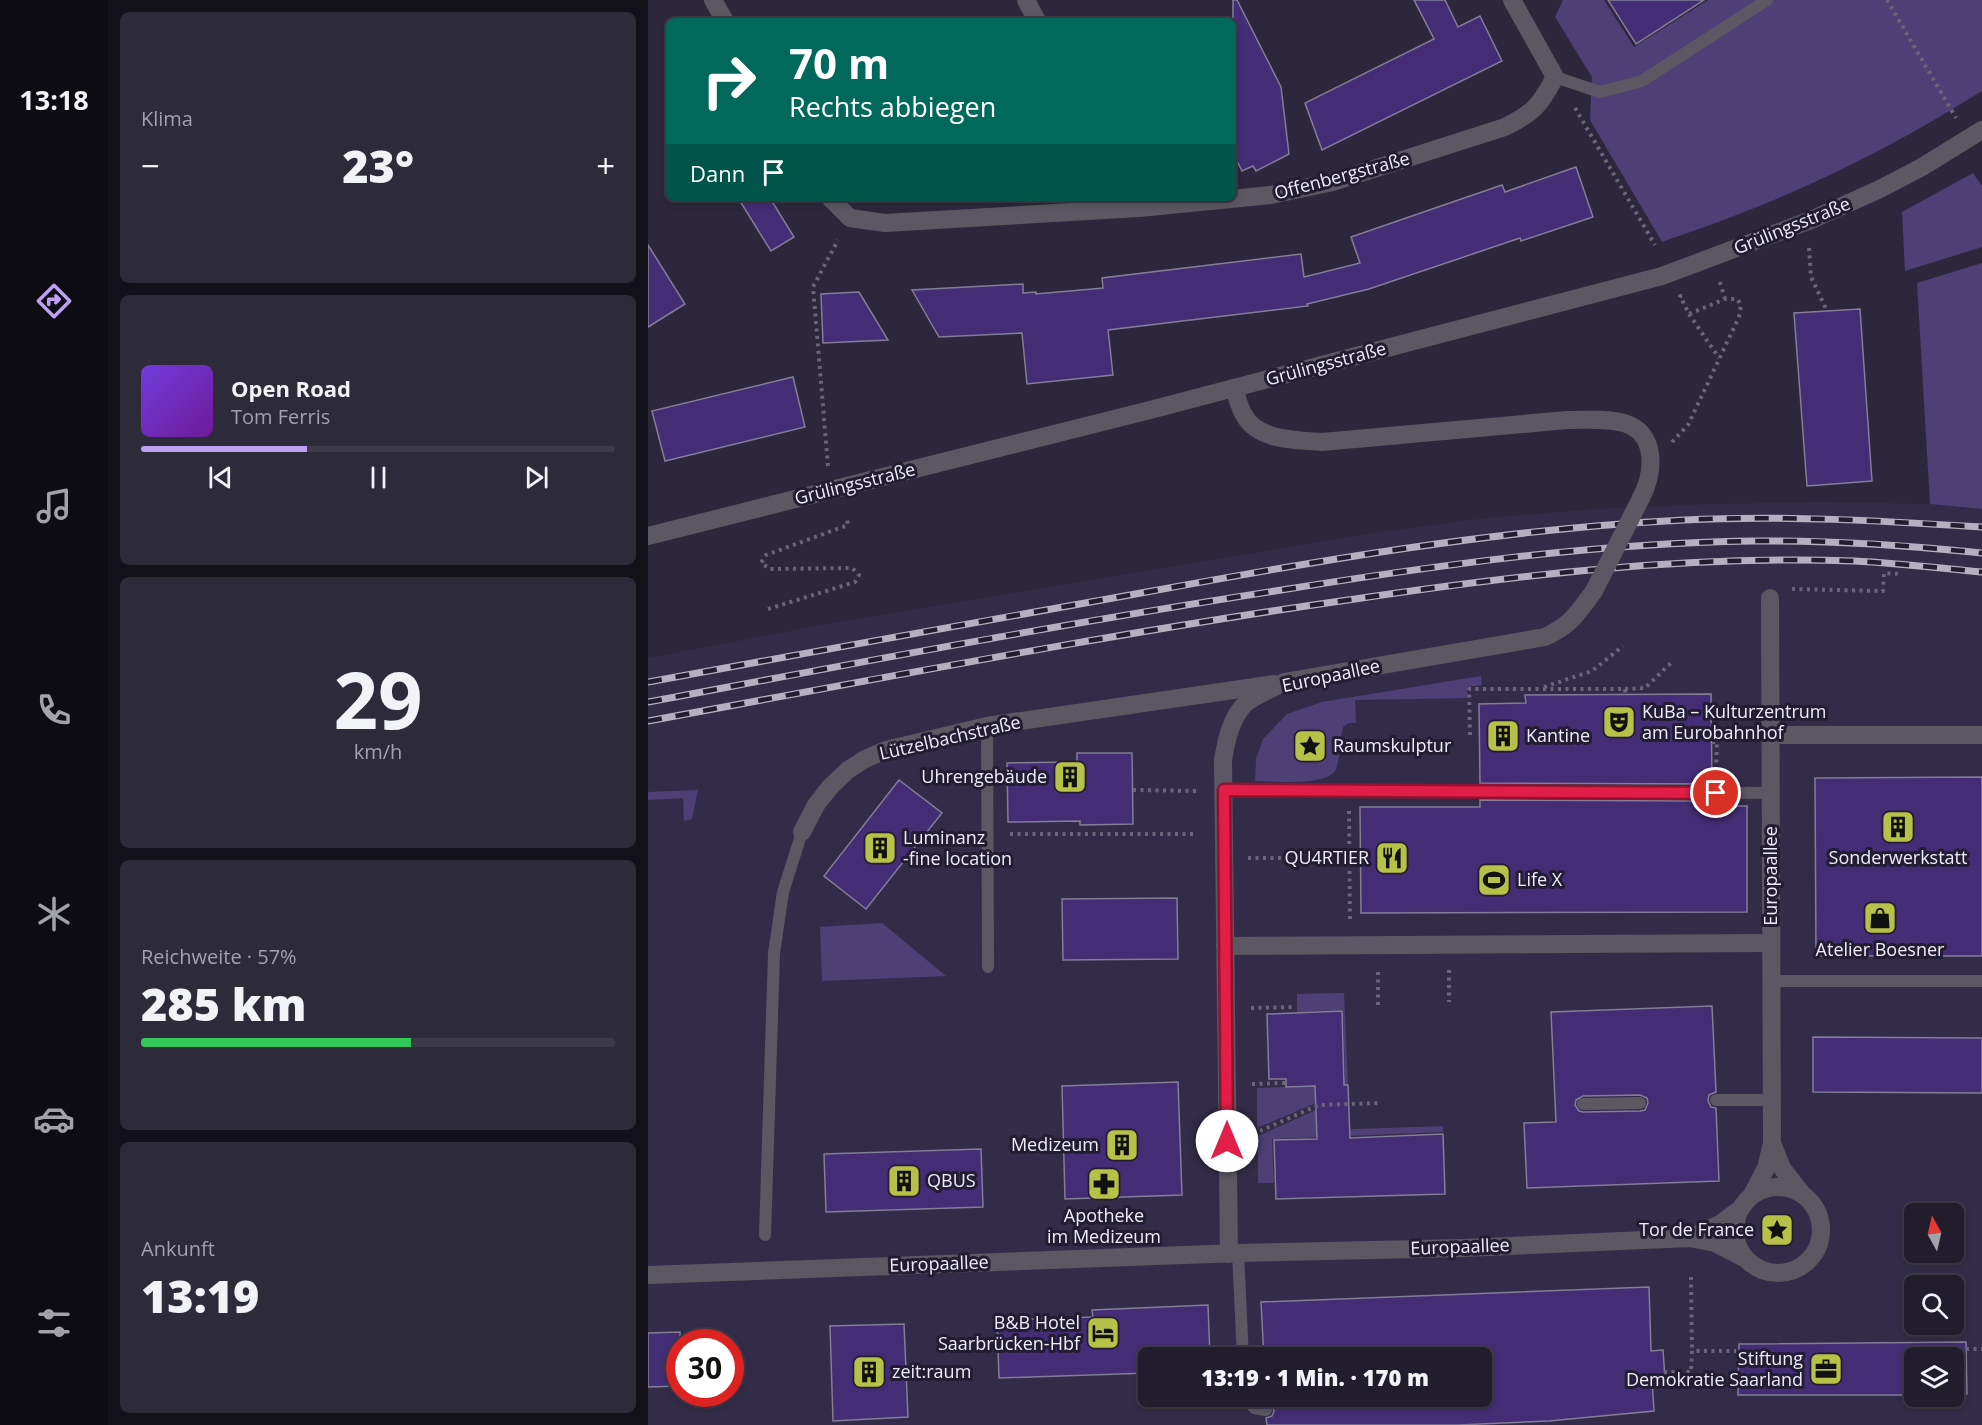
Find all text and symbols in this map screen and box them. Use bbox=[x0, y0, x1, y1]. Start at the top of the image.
text: 70 m bbox=[789, 34, 889, 91]
icon: right bbox=[690, 42, 768, 120]
text: 13:18 bbox=[19, 81, 89, 118]
text: Rechts abbiegen bbox=[789, 88, 996, 125]
text: Klima bbox=[141, 105, 193, 132]
text: 23° bbox=[342, 135, 414, 196]
text: − bbox=[141, 143, 160, 188]
text: + bbox=[596, 143, 615, 188]
street label: Offenbergstraße bbox=[1271, 145, 1412, 205]
icon: arrive bbox=[757, 156, 790, 189]
text: Dann bbox=[690, 158, 745, 188]
street label: Grülingsstraße bbox=[1730, 191, 1853, 259]
icon: directions bbox=[33, 280, 75, 322]
street label: Grülingsstraße bbox=[1263, 335, 1389, 391]
text: Open Road bbox=[231, 373, 351, 403]
text: Tom Ferris bbox=[231, 403, 330, 430]
street label: Grülingsstraße bbox=[792, 456, 918, 510]
icon: previous bbox=[204, 461, 237, 494]
icon: pause bbox=[362, 461, 395, 494]
icon: next bbox=[520, 461, 553, 494]
icon: music bbox=[33, 485, 75, 527]
text: 29 bbox=[333, 646, 423, 752]
street label: Europaallee bbox=[1280, 653, 1382, 697]
icon: phone bbox=[33, 689, 75, 731]
place label: KuBa – Kulturzentrum am Eurobahnhof bbox=[1642, 699, 1827, 744]
theatre icon: KuBa – Kulturzentrum am Eurobahnhof bbox=[1601, 704, 1637, 740]
street label: Lützelbachstraße bbox=[877, 709, 1023, 765]
building icon: Kantine bbox=[1485, 718, 1521, 754]
place label: Kantine bbox=[1526, 723, 1590, 747]
place icon: Raumskulptur bbox=[1292, 728, 1328, 764]
place label: Raumskulptur bbox=[1333, 733, 1452, 757]
text: km/h bbox=[354, 738, 402, 765]
building icon: Uhrengebäude bbox=[1052, 759, 1088, 795]
place label: Uhrengebäude bbox=[921, 764, 1047, 788]
pin bbox=[1690, 767, 1741, 818]
icon: arrive bbox=[1699, 776, 1732, 809]
building icon: Sonderwerkstatt bbox=[1880, 809, 1916, 845]
place label: Luminanz -fine location bbox=[903, 825, 1012, 870]
street label: Europaallee bbox=[1758, 826, 1782, 926]
building icon: Luminanz -fine location bbox=[862, 830, 898, 866]
restaurant icon: QU4RTIER bbox=[1374, 840, 1410, 876]
place label: QU4RTIER bbox=[1284, 845, 1369, 869]
place label: Sonderwerkstatt bbox=[1829, 845, 1967, 869]
sports icon: Life X bbox=[1476, 862, 1512, 898]
place label: Life X bbox=[1517, 867, 1563, 891]
icon: climate bbox=[33, 893, 75, 935]
shop icon: Atelier Boesner bbox=[1862, 900, 1898, 936]
place label: Atelier Boesner bbox=[1816, 937, 1945, 961]
text: Reichweite · 57% bbox=[141, 943, 297, 970]
text: 285 km bbox=[141, 973, 306, 1034]
icon: car bbox=[33, 1098, 75, 1140]
position arrow bbox=[1195, 1109, 1259, 1173]
building icon: Medizeum bbox=[1104, 1127, 1140, 1163]
place label: Medizeum bbox=[1011, 1132, 1099, 1156]
building icon: QBUS bbox=[886, 1163, 922, 1199]
pharmacy icon: Apotheke im Medizeum bbox=[1086, 1166, 1122, 1202]
place label: QBUS bbox=[927, 1168, 976, 1192]
place label: Apotheke im Medizeum bbox=[1047, 1203, 1161, 1248]
north arrow bbox=[1904, 1203, 1964, 1263]
map controls bbox=[1904, 1203, 1964, 1407]
place icon: Tor de France bbox=[1759, 1212, 1795, 1248]
place label: Tor de France bbox=[1639, 1217, 1754, 1241]
street label: Europaallee bbox=[1410, 1232, 1510, 1260]
text: Ankunft bbox=[141, 1235, 215, 1262]
street label: Europaallee bbox=[889, 1249, 989, 1277]
text: 13:19 bbox=[141, 1265, 259, 1326]
button: search bbox=[1904, 1275, 1964, 1335]
icon: filters bbox=[33, 1302, 75, 1344]
place label: B&B Hotel Saarbrücken-Hbf bbox=[938, 1310, 1081, 1355]
hotel icon: B&B Hotel Saarbrücken-Hbf bbox=[1085, 1315, 1121, 1351]
speed limit sign: 30 bbox=[666, 1329, 744, 1407]
place label: Stiftung Demokratie Saarland bbox=[1626, 1346, 1803, 1391]
button: layers bbox=[1904, 1347, 1964, 1407]
office icon: Stiftung Demokratie Saarland bbox=[1808, 1351, 1844, 1387]
building icon: zeit:raum bbox=[851, 1354, 887, 1390]
place label: zeit:raum bbox=[892, 1359, 971, 1383]
text: 13:19 · 1 Min. · 170 m bbox=[1201, 1362, 1429, 1392]

